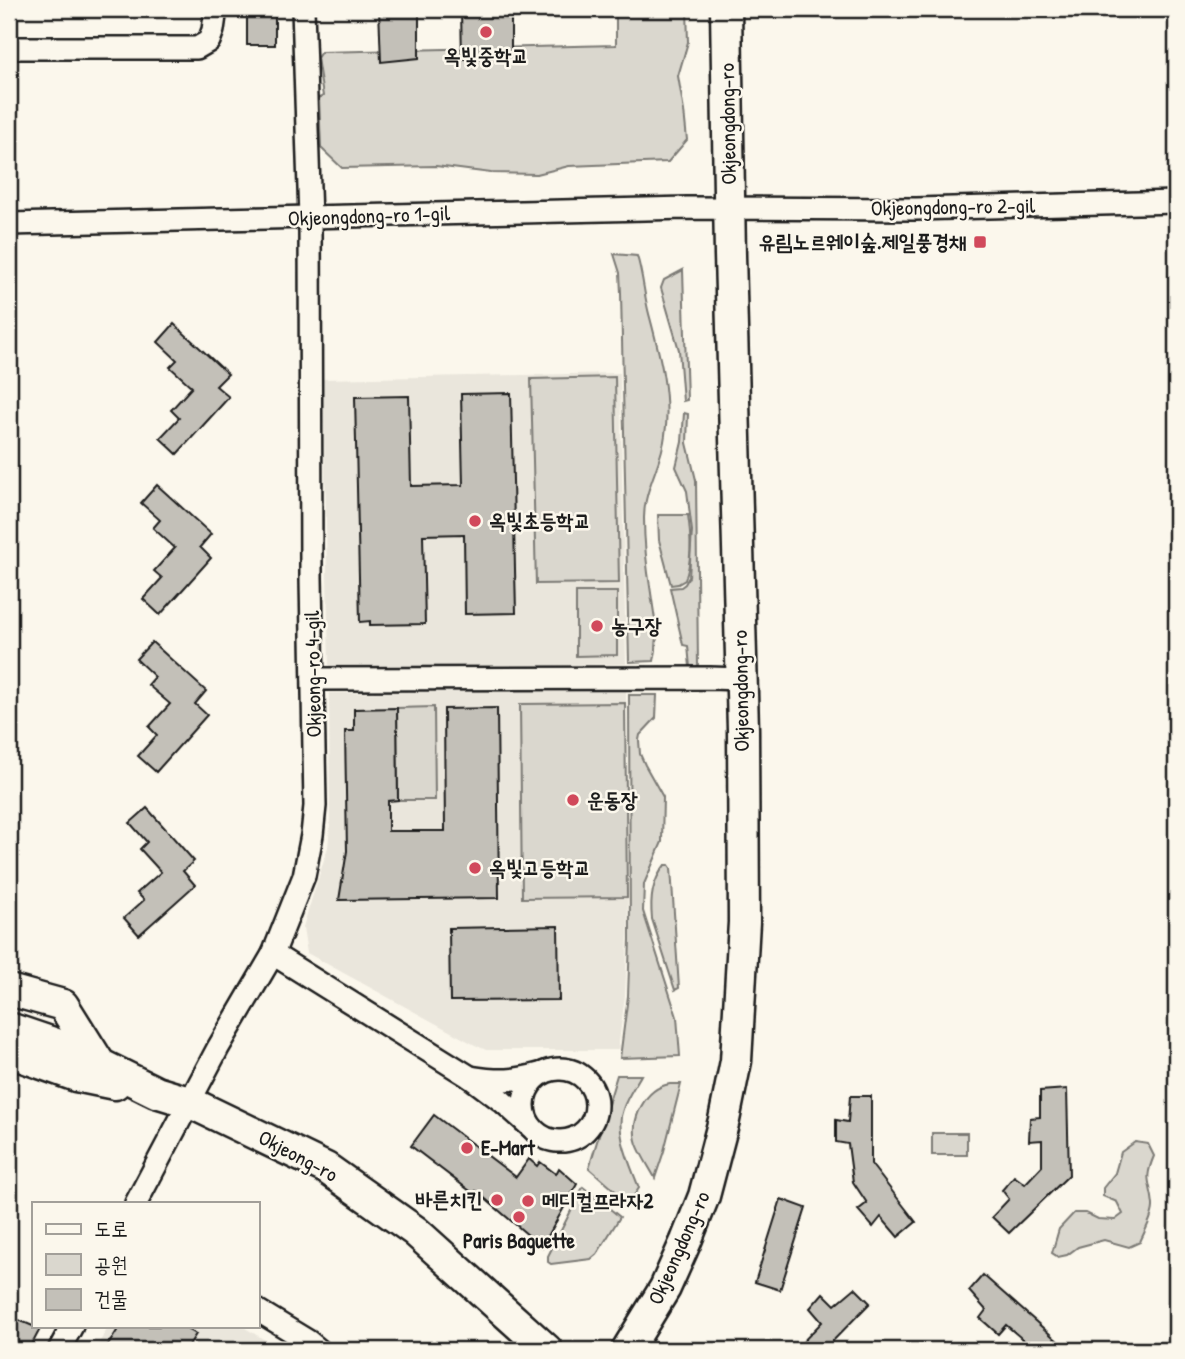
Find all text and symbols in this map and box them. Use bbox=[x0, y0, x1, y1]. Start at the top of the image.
marker: 옥빛중학교 bbox=[478, 24, 494, 40]
place label: 옥빛중학교 bbox=[444, 41, 528, 70]
street label: Okjeongdong-ro bbox=[712, 63, 743, 185]
street label: Okjeongdong-ro 2-gil bbox=[871, 191, 1036, 222]
street label: Okjeongdong-ro 1-gil bbox=[287, 198, 451, 233]
place label: 유림노르웨이숲.제일풍경채 bbox=[759, 227, 966, 256]
marker: 유림노르웨이숲.제일풍경채 bbox=[972, 234, 988, 250]
place label: 옥빛초등학교 bbox=[489, 506, 590, 535]
marker: 옥빛초등학교 bbox=[467, 513, 483, 529]
street label: Okjeong-ro 4-gil bbox=[297, 610, 328, 738]
place label: 농구장 bbox=[611, 611, 662, 640]
marker: 농구장 bbox=[589, 618, 605, 634]
street label: Okjeongdong-ro bbox=[725, 630, 756, 752]
place label: 운동장 bbox=[587, 785, 638, 814]
marker: 운동장 bbox=[565, 792, 581, 808]
place label: 옥빛고등학교 bbox=[489, 853, 590, 882]
marker: 옥빛고등학교 bbox=[467, 860, 483, 876]
street label: Okjeong-ro bbox=[253, 1123, 343, 1189]
place label: E-Mart bbox=[481, 1133, 536, 1162]
marker: E-Mart bbox=[459, 1140, 475, 1156]
place label: 바른치킨 bbox=[415, 1185, 483, 1214]
place label: 메디컬프라자2 bbox=[542, 1186, 653, 1215]
street label: Okjeongdong-ro bbox=[641, 1186, 717, 1309]
marker: 바른치킨 bbox=[489, 1192, 505, 1208]
marker: 메디컬프라자2 bbox=[520, 1193, 536, 1209]
legend bbox=[32, 1202, 259, 1328]
marker: Paris Baguette bbox=[511, 1209, 527, 1225]
text: 도로 bbox=[94, 1214, 128, 1243]
place label: Paris Baguette bbox=[463, 1226, 576, 1256]
text: 공원 bbox=[94, 1250, 128, 1279]
text: 건물 bbox=[94, 1284, 128, 1313]

